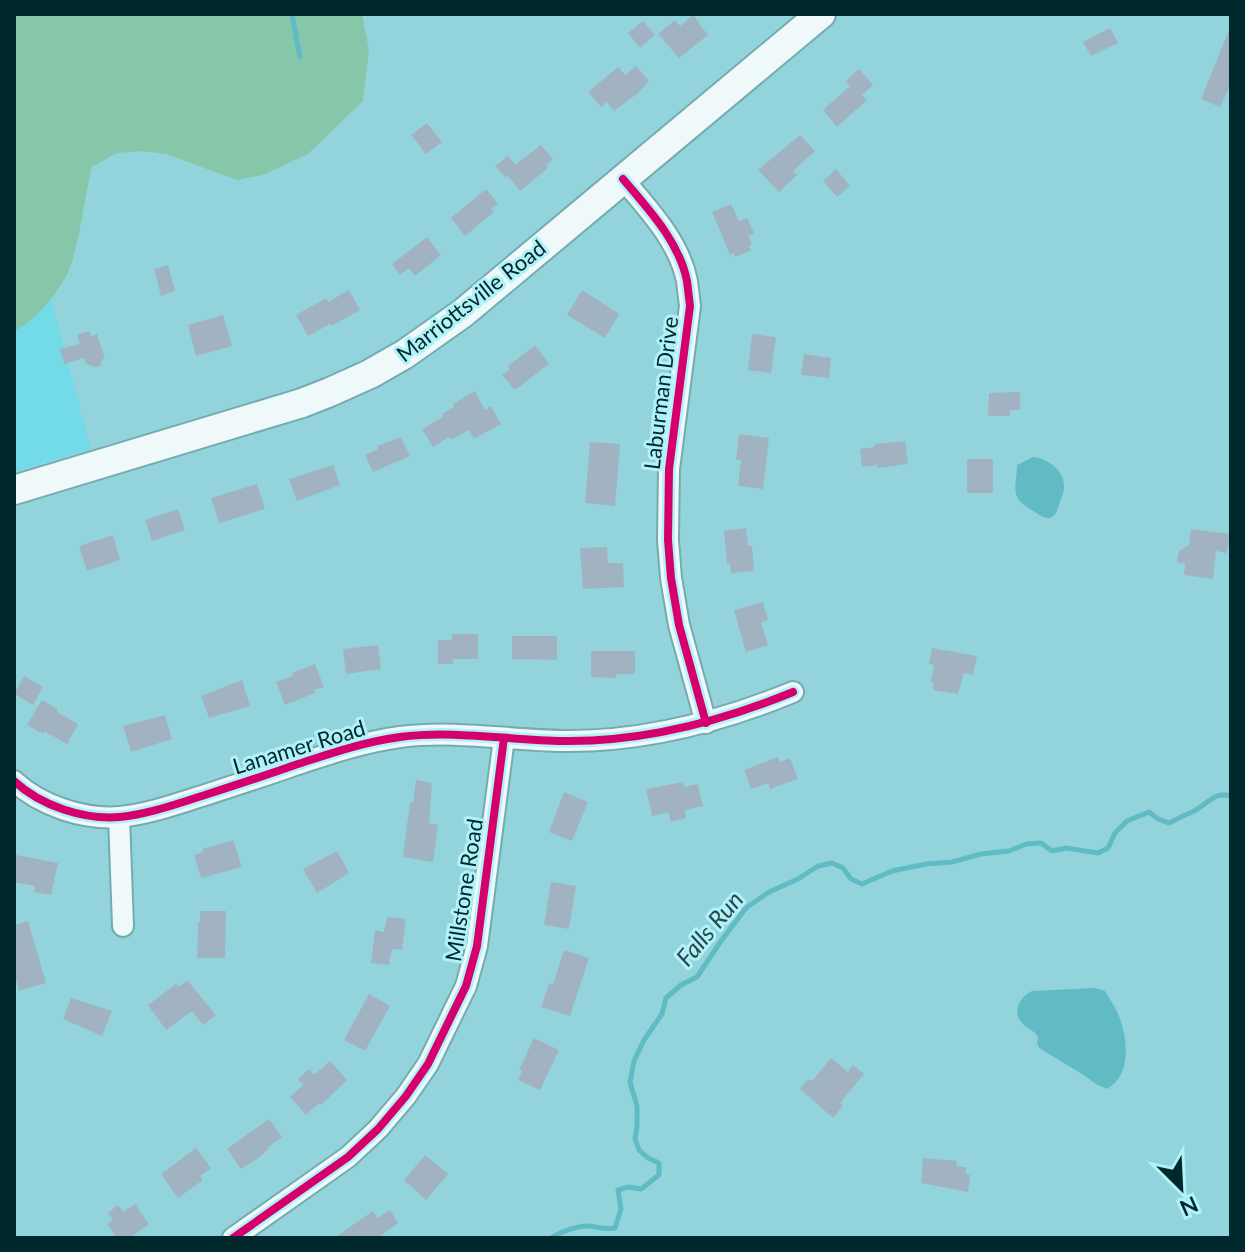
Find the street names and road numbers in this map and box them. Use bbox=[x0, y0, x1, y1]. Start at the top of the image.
street label: Marriottsville Road bbox=[391, 234, 551, 367]
street label: Laburman Drive bbox=[638, 315, 683, 471]
street label: Lanamer Road bbox=[229, 714, 368, 779]
street label: Millstone Road bbox=[439, 817, 488, 963]

